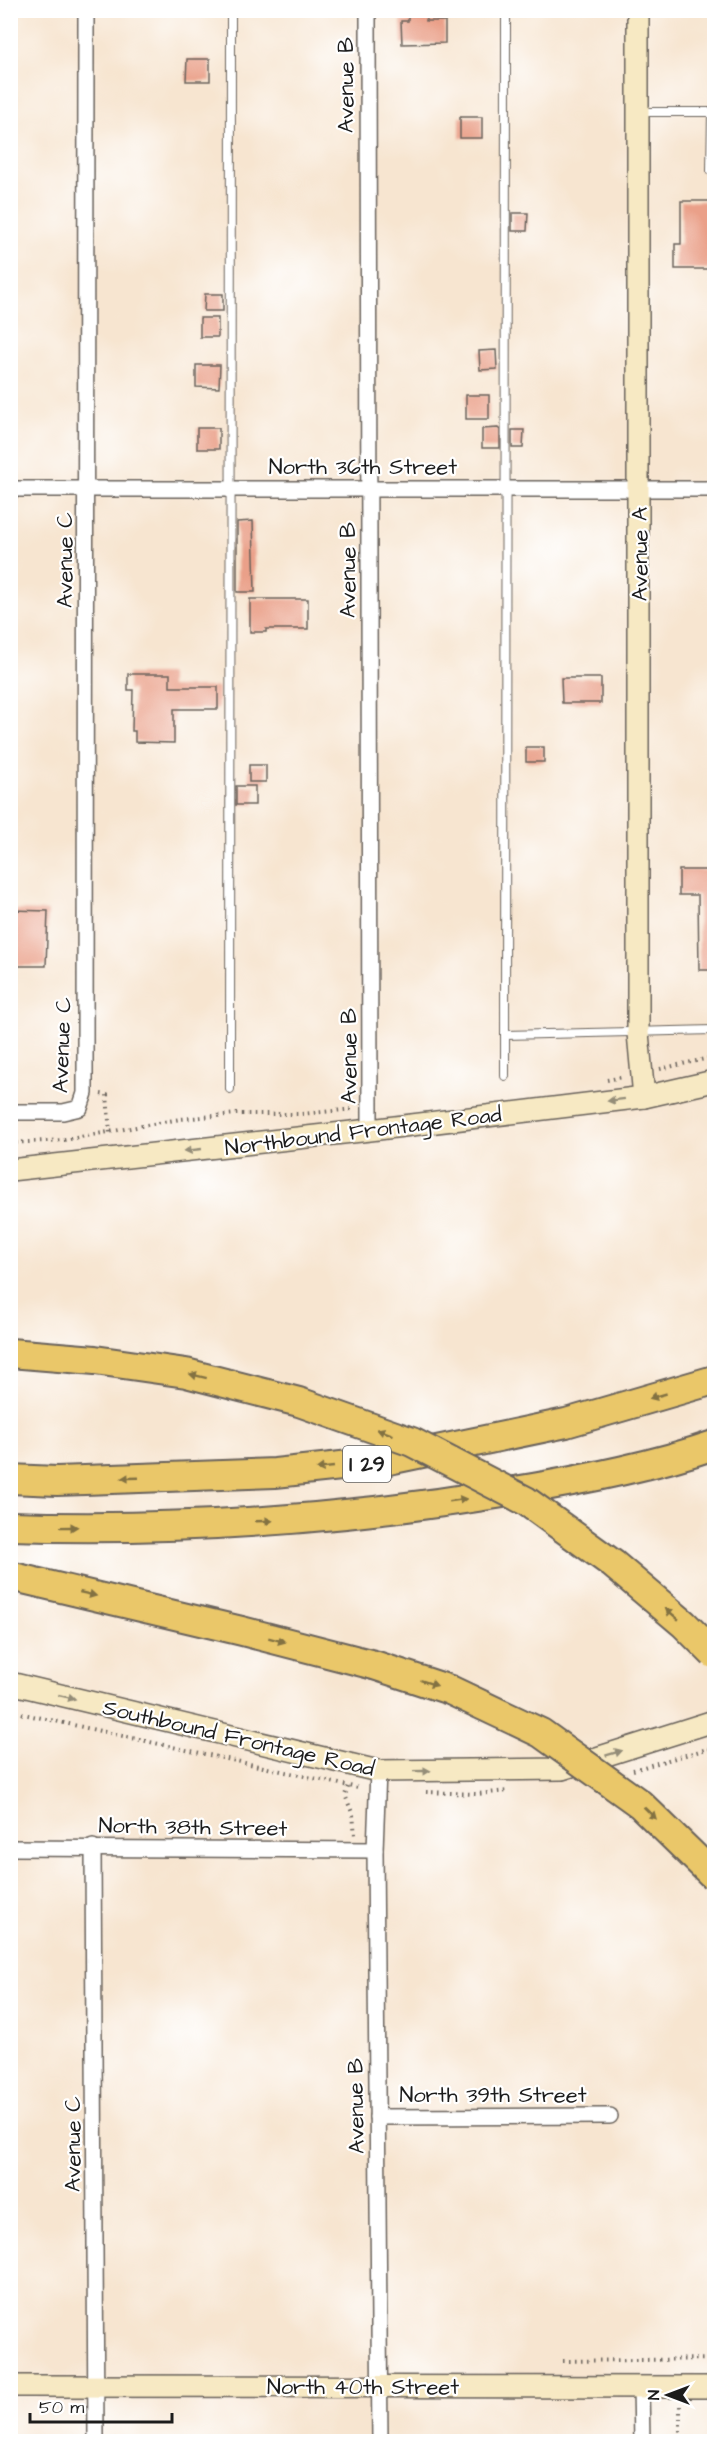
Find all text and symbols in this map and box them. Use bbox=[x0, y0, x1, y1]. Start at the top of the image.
street label: Avenue B bbox=[331, 37, 362, 133]
street label: North 36th Street bbox=[269, 452, 457, 483]
street label: Avenue A bbox=[625, 507, 656, 601]
street label: Avenue C bbox=[50, 512, 81, 608]
street label: Avenue B bbox=[333, 522, 364, 618]
street label: Avenue C bbox=[45, 996, 80, 1094]
street label: Avenue B bbox=[334, 1008, 365, 1104]
one-way arrow bbox=[606, 1096, 625, 1105]
street label: Northbound Frontage Road bbox=[223, 1099, 503, 1165]
one-way arrow bbox=[183, 1145, 202, 1155]
one-way arrow bbox=[189, 1371, 207, 1380]
one-way arrow bbox=[649, 1392, 667, 1401]
one-way arrow bbox=[376, 1427, 394, 1437]
road number: I 29 bbox=[343, 1446, 391, 1482]
one-way arrow bbox=[315, 1463, 334, 1473]
one-way arrow bbox=[121, 1474, 140, 1483]
one-way arrow bbox=[448, 1496, 467, 1505]
one-way arrow bbox=[254, 1516, 273, 1525]
one-way arrow bbox=[59, 1522, 78, 1532]
one-way arrow bbox=[79, 1590, 97, 1600]
one-way arrow bbox=[665, 1608, 680, 1621]
one-way arrow bbox=[269, 1636, 287, 1645]
one-way arrow bbox=[420, 1679, 438, 1689]
street label: Southbound Frontage Road bbox=[100, 1692, 378, 1786]
one-way arrow bbox=[58, 1693, 77, 1702]
one-way arrow bbox=[605, 1748, 623, 1757]
one-way arrow bbox=[412, 1766, 431, 1775]
one-way arrow bbox=[642, 1806, 656, 1820]
street label: North 38th Street bbox=[98, 1810, 288, 1845]
street label: Avenue B bbox=[340, 2057, 373, 2154]
street label: North 39th Street bbox=[399, 2080, 587, 2111]
street label: Avenue C bbox=[58, 2096, 89, 2192]
north arrow bbox=[638, 2365, 698, 2425]
street label: North 40th Street bbox=[267, 2372, 459, 2403]
scale bar bbox=[30, 2386, 172, 2424]
text: N bbox=[643, 2390, 665, 2400]
text: 50 m bbox=[39, 2395, 84, 2420]

